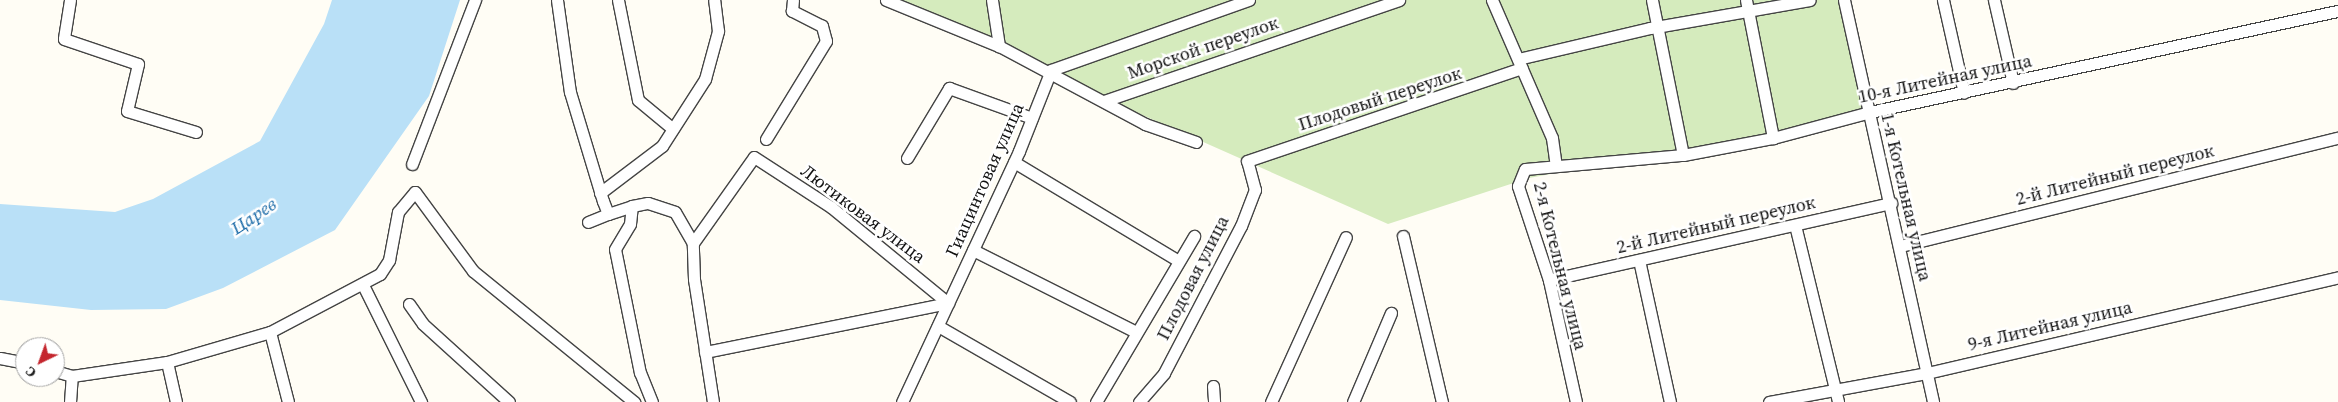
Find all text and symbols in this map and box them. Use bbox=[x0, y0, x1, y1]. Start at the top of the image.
street label: Морской переулок bbox=[1125, 12, 1281, 84]
street label: 10-я Литейная улица bbox=[1856, 50, 2034, 108]
street label: Плодовый переулок bbox=[1296, 62, 1464, 136]
street label: Гиацинтовая улица bbox=[941, 100, 1029, 260]
street label: 1-я Котельная улица bbox=[1876, 111, 1936, 283]
street label: 2-й Литейный переулок bbox=[2014, 140, 2216, 210]
street label: Лютиковая улица bbox=[796, 160, 930, 268]
street label: 2-я Котельная улица bbox=[1529, 180, 1591, 352]
street label: 2-й Литейный переулок bbox=[1615, 192, 1817, 258]
water label: Царев bbox=[227, 193, 281, 239]
street label: Плодовая улица bbox=[1152, 212, 1234, 344]
street label: 9-я Литейная улица bbox=[1966, 297, 2134, 355]
north arrow bbox=[15, 337, 65, 387]
text: С bbox=[21, 362, 41, 383]

